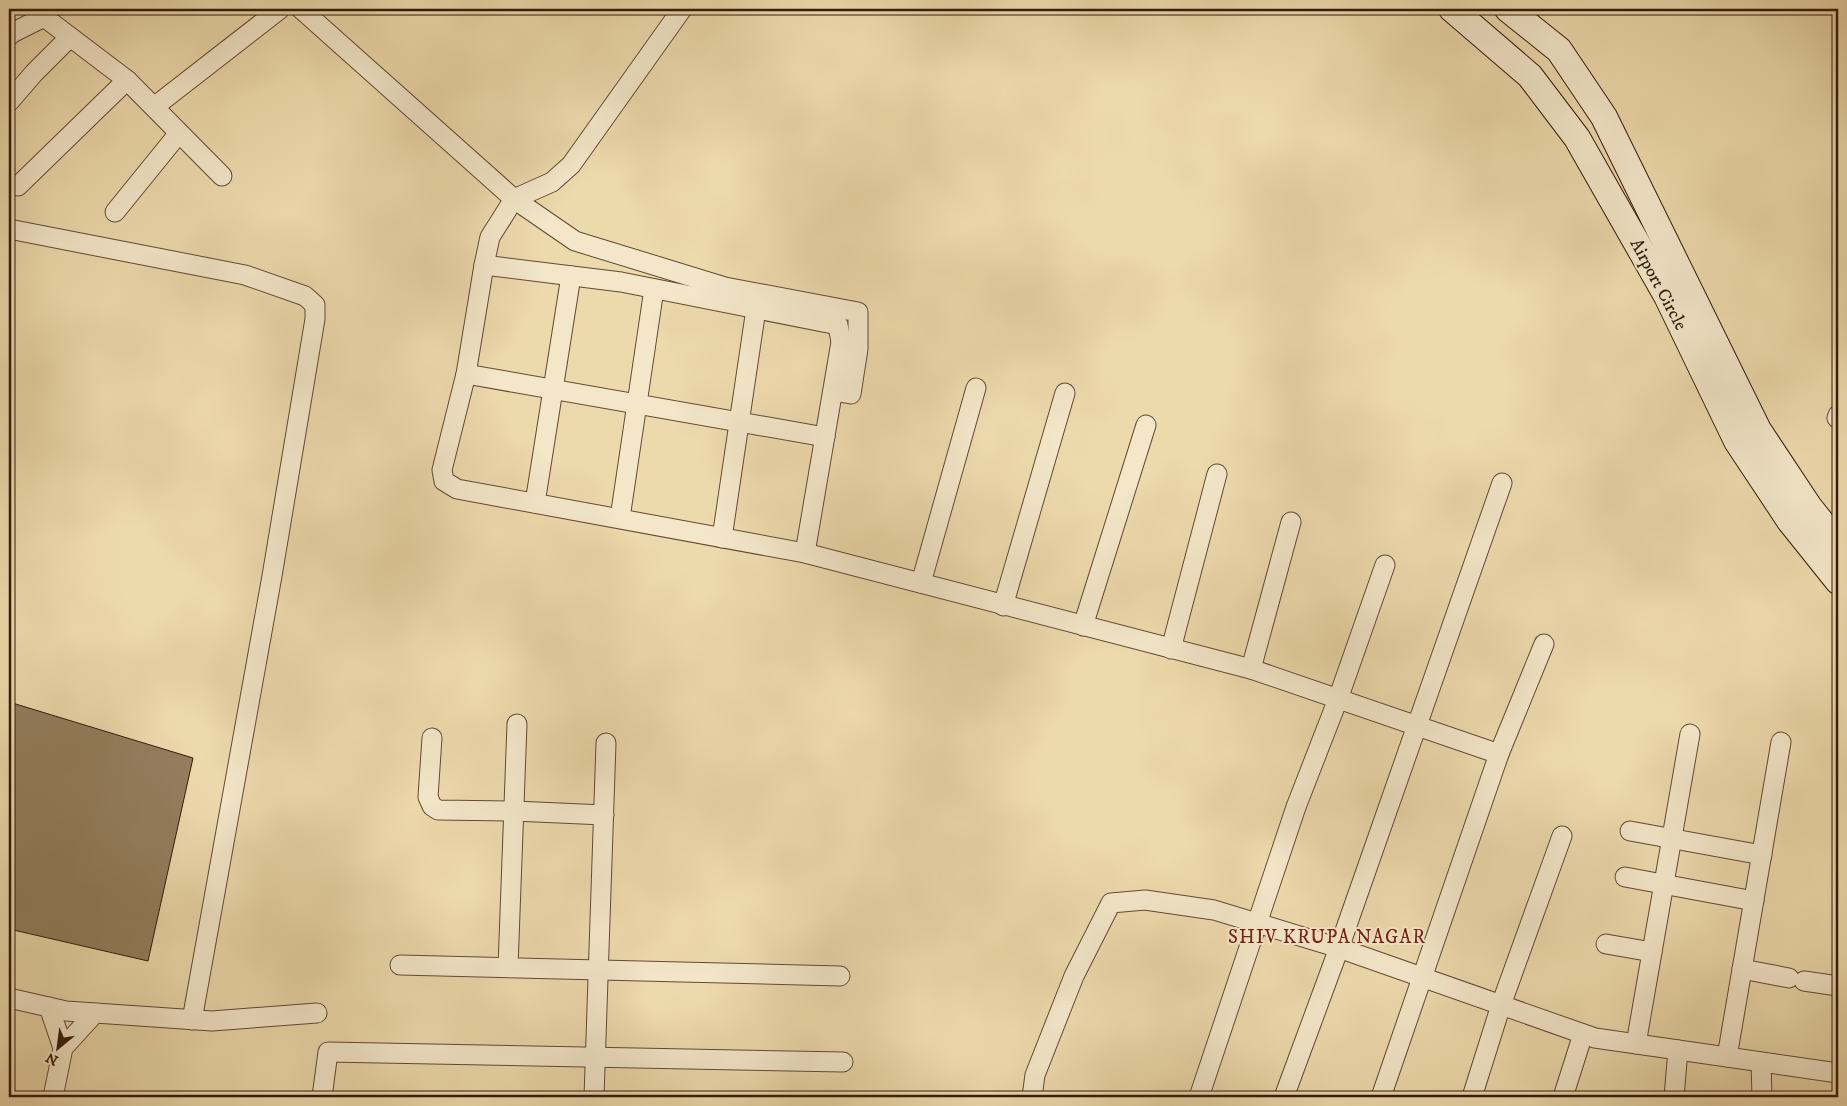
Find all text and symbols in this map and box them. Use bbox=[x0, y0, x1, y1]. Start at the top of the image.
street label: Airport Circle bbox=[1625, 235, 1691, 334]
district label: SHIV KRUPA NAGAR bbox=[1228, 926, 1426, 949]
north arrow bbox=[32, 1024, 82, 1074]
text: N bbox=[42, 1048, 62, 1069]

